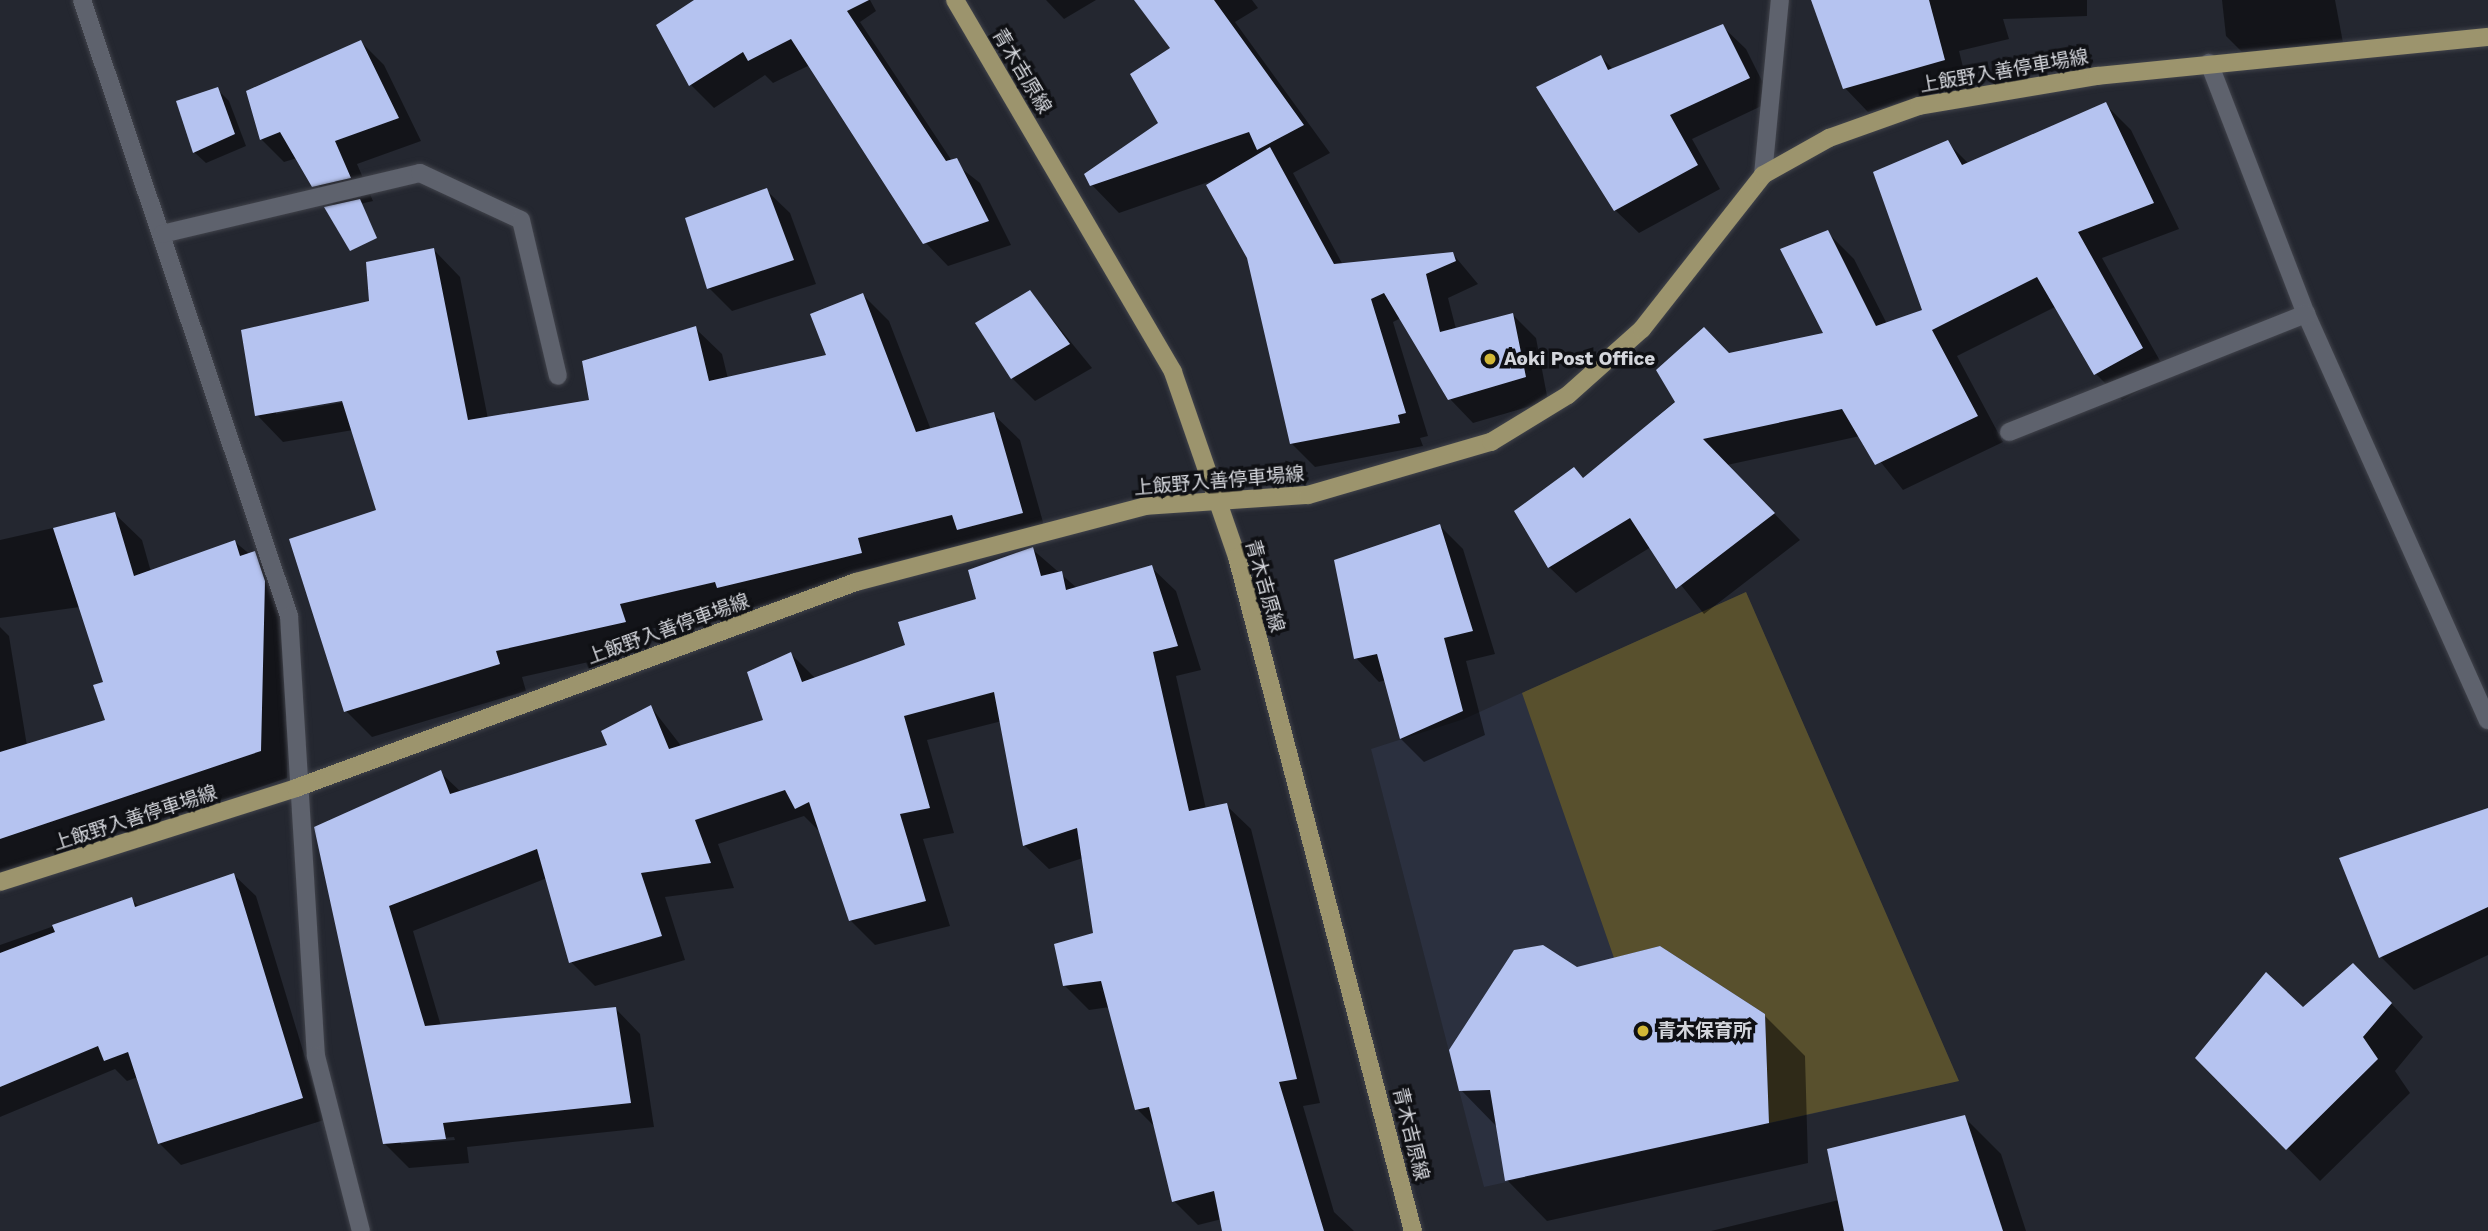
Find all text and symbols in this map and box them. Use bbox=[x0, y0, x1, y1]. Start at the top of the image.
street label: 青木吉原線 bbox=[988, 24, 1056, 118]
street label: 上飯野入善停車場線 bbox=[1918, 45, 2090, 97]
place label: Aoki Post Office bbox=[1504, 348, 1655, 370]
marker: Aoki Post Office bbox=[1482, 351, 1498, 367]
street label: 上飯野入善停車場線 bbox=[1133, 462, 1305, 500]
street label: 青木吉原線 bbox=[1241, 537, 1289, 635]
street label: 上飯野入善停車場線 bbox=[584, 589, 752, 669]
street label: 上飯野入善停車場線 bbox=[50, 781, 220, 855]
place label: 青木保育所 bbox=[1657, 1020, 1752, 1042]
marker: 青木保育所 bbox=[1635, 1023, 1651, 1039]
street label: 青木吉原線 bbox=[1388, 1085, 1434, 1183]

